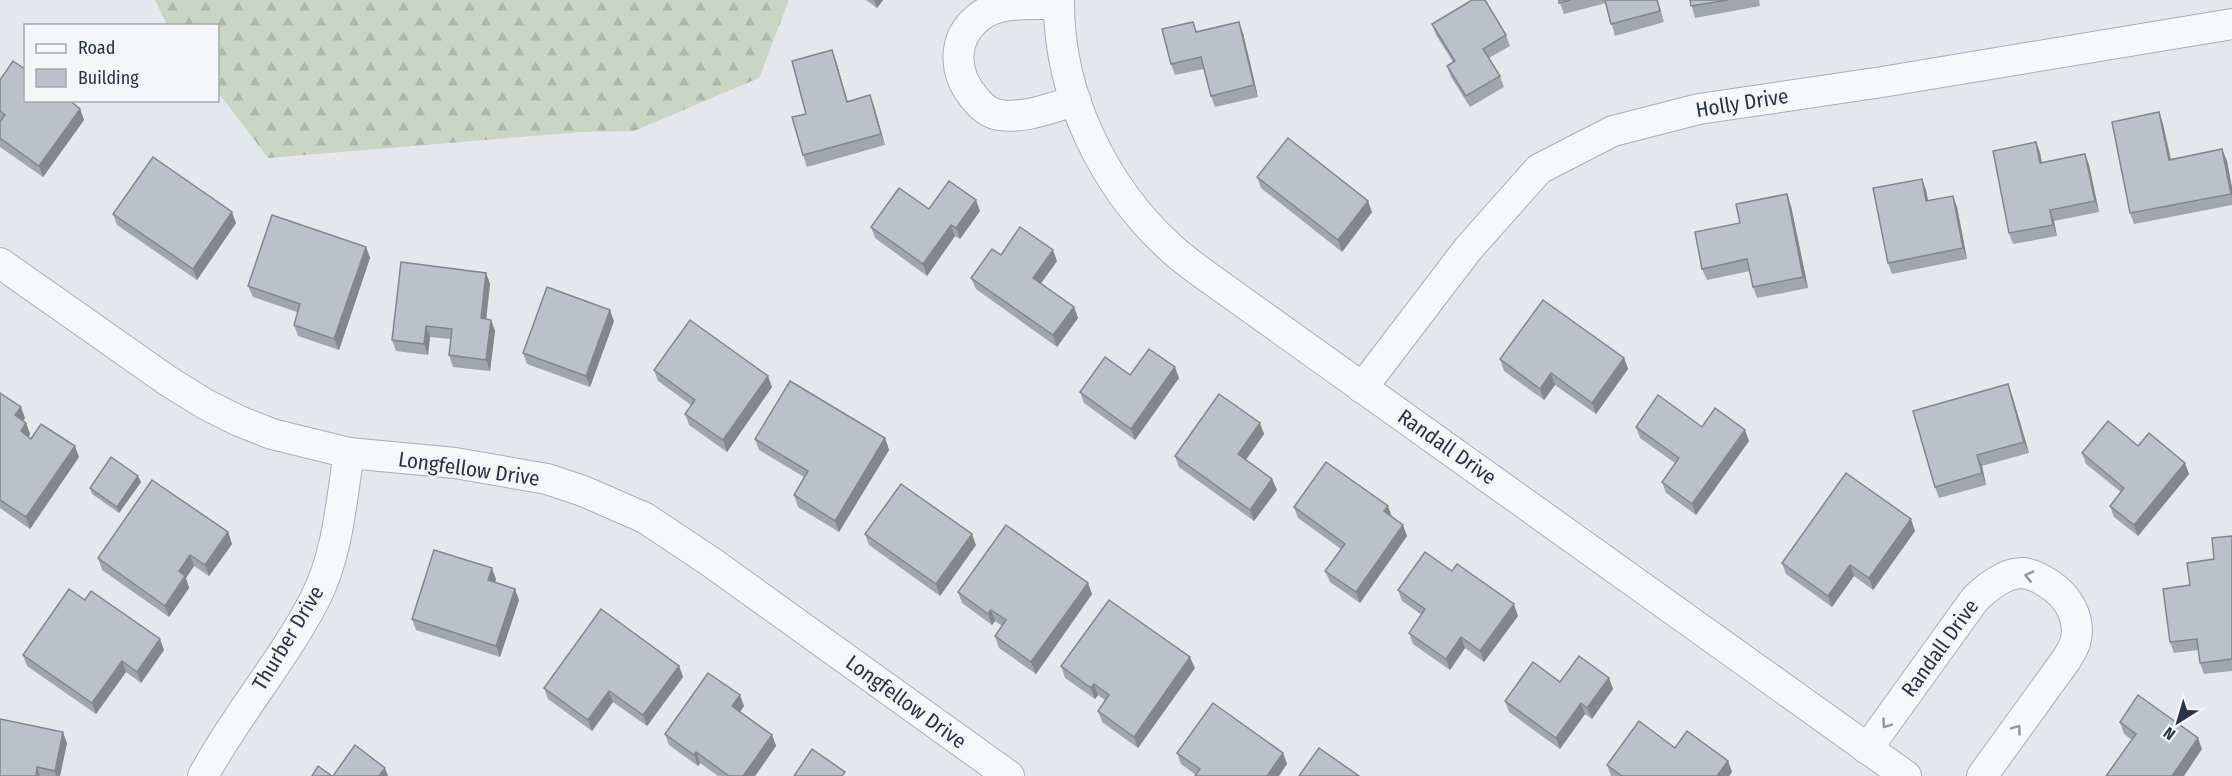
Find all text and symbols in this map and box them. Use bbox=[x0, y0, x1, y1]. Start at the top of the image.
legend bbox=[24, 24, 219, 102]
text: Road bbox=[78, 37, 115, 59]
text: Building bbox=[78, 67, 139, 89]
street label: Holly Drive bbox=[1694, 83, 1790, 123]
street label: Randall Drive bbox=[1393, 404, 1501, 490]
street label: Longfellow Drive bbox=[397, 446, 541, 492]
one-way arrow bbox=[2024, 570, 2034, 583]
street label: Thurber Drive bbox=[247, 581, 329, 695]
street label: Randall Drive bbox=[1896, 594, 1984, 702]
street label: Longfellow Drive bbox=[841, 650, 971, 754]
north arrow bbox=[2148, 692, 2208, 752]
one-way arrow bbox=[1882, 717, 1893, 728]
text: N bbox=[2160, 723, 2179, 744]
one-way arrow bbox=[2009, 724, 2020, 735]

